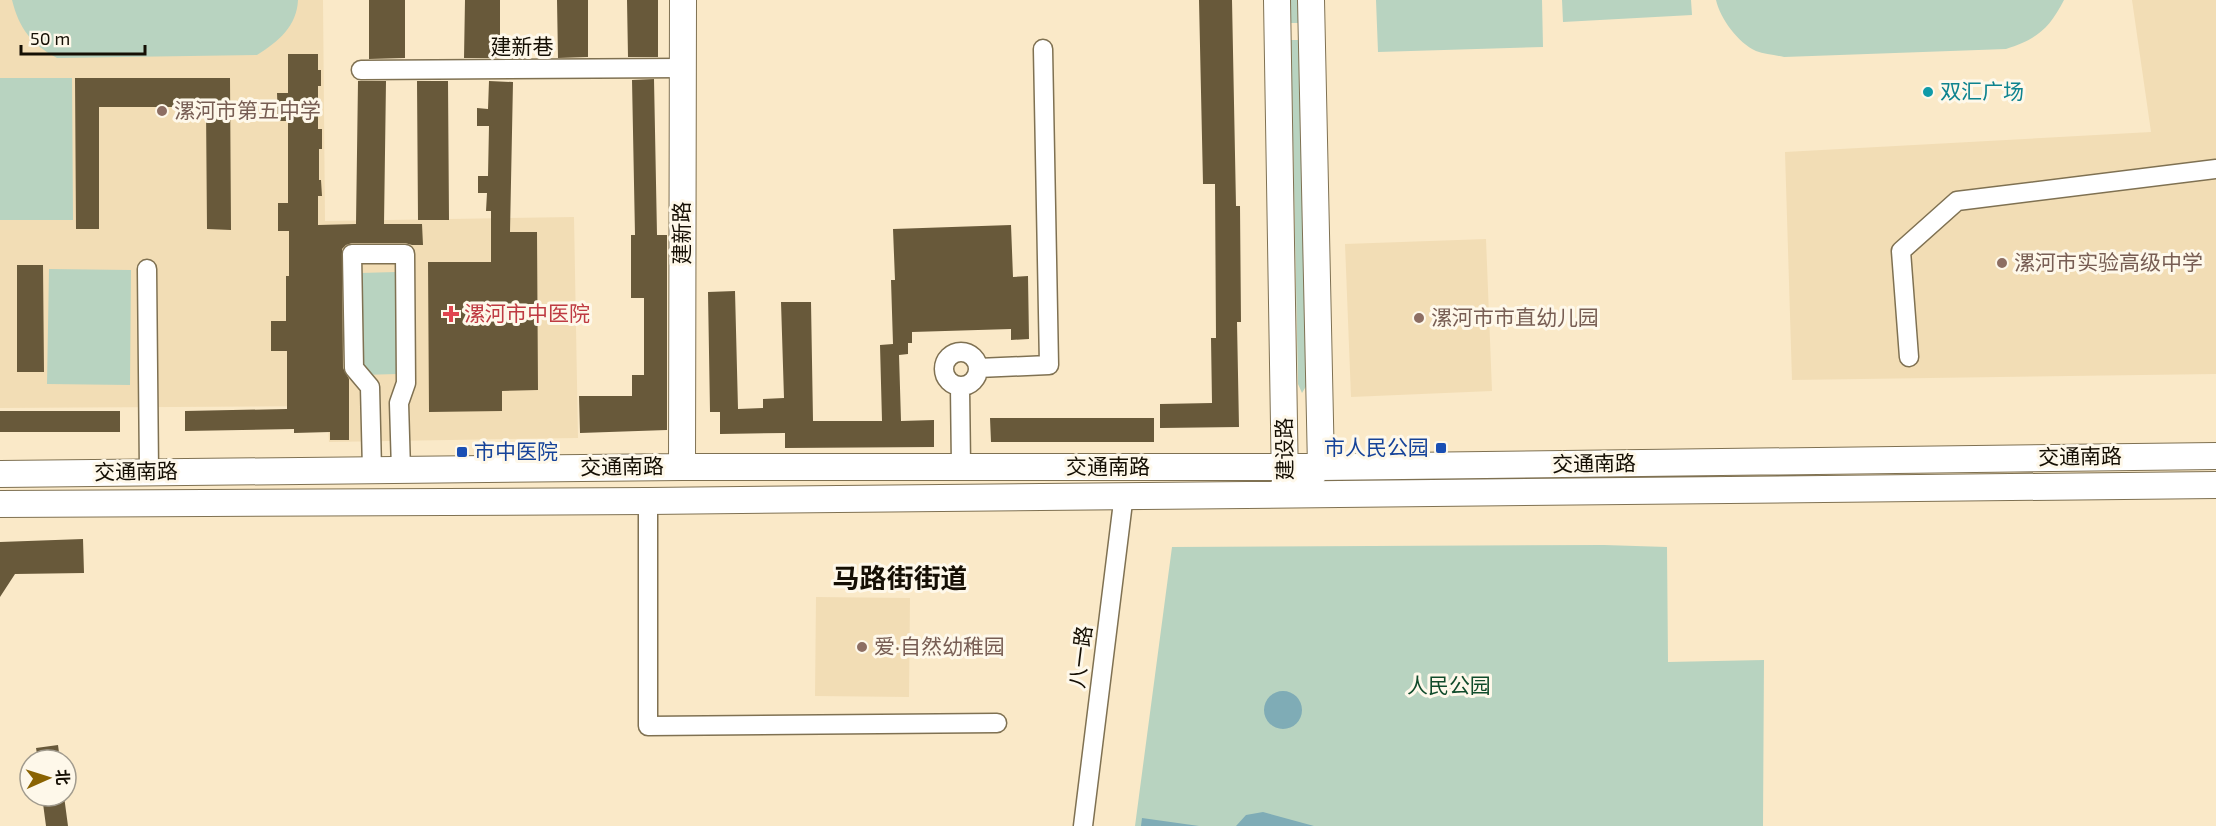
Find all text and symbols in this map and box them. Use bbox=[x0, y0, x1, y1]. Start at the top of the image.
scale bar bbox=[21, 18, 146, 56]
text: 50 m bbox=[30, 27, 70, 49]
street label: 建新巷 bbox=[491, 33, 554, 58]
place label: 双汇广场 bbox=[1940, 78, 2024, 103]
marker: 双汇广场 bbox=[1921, 85, 1935, 99]
place label: 漯河市第五中学 bbox=[174, 97, 321, 122]
marker: 漯河市第五中学 bbox=[155, 104, 169, 118]
street label: 建新路 bbox=[668, 202, 693, 265]
place label: 漯河市实验高级中学 bbox=[2014, 249, 2203, 274]
marker: 漯河市实验高级中学 bbox=[1995, 256, 2009, 270]
place label: 漯河市中医院 bbox=[464, 300, 590, 325]
place label: 漯河市市直幼儿园 bbox=[1431, 304, 1599, 329]
marker: 漯河市中医院 bbox=[442, 305, 460, 323]
marker: 漯河市市直幼儿园 bbox=[1412, 311, 1426, 325]
street label: 建设路 bbox=[1270, 417, 1297, 481]
place label: 市人民公园 bbox=[1324, 434, 1429, 459]
place label: 市中医院 bbox=[474, 438, 558, 463]
marker: 市人民公园 bbox=[1434, 441, 1448, 455]
street label: 交通南路 bbox=[2038, 442, 2122, 469]
marker: 市中医院 bbox=[455, 445, 469, 459]
street label: 交通南路 bbox=[1552, 449, 1636, 476]
street label: 交通南路 bbox=[580, 452, 664, 479]
street label: 交通南路 bbox=[1066, 453, 1150, 478]
street label: 交通南路 bbox=[94, 457, 178, 484]
district label: 马路街街道 bbox=[833, 561, 968, 593]
street label: 八一路 bbox=[1063, 624, 1096, 690]
place label: 爱·自然幼稚园 bbox=[874, 633, 1005, 658]
marker: 爱·自然幼稚园 bbox=[855, 640, 869, 654]
park label: 人民公园 bbox=[1407, 672, 1491, 697]
north arrow bbox=[18, 748, 78, 808]
text: 北 bbox=[54, 769, 73, 786]

